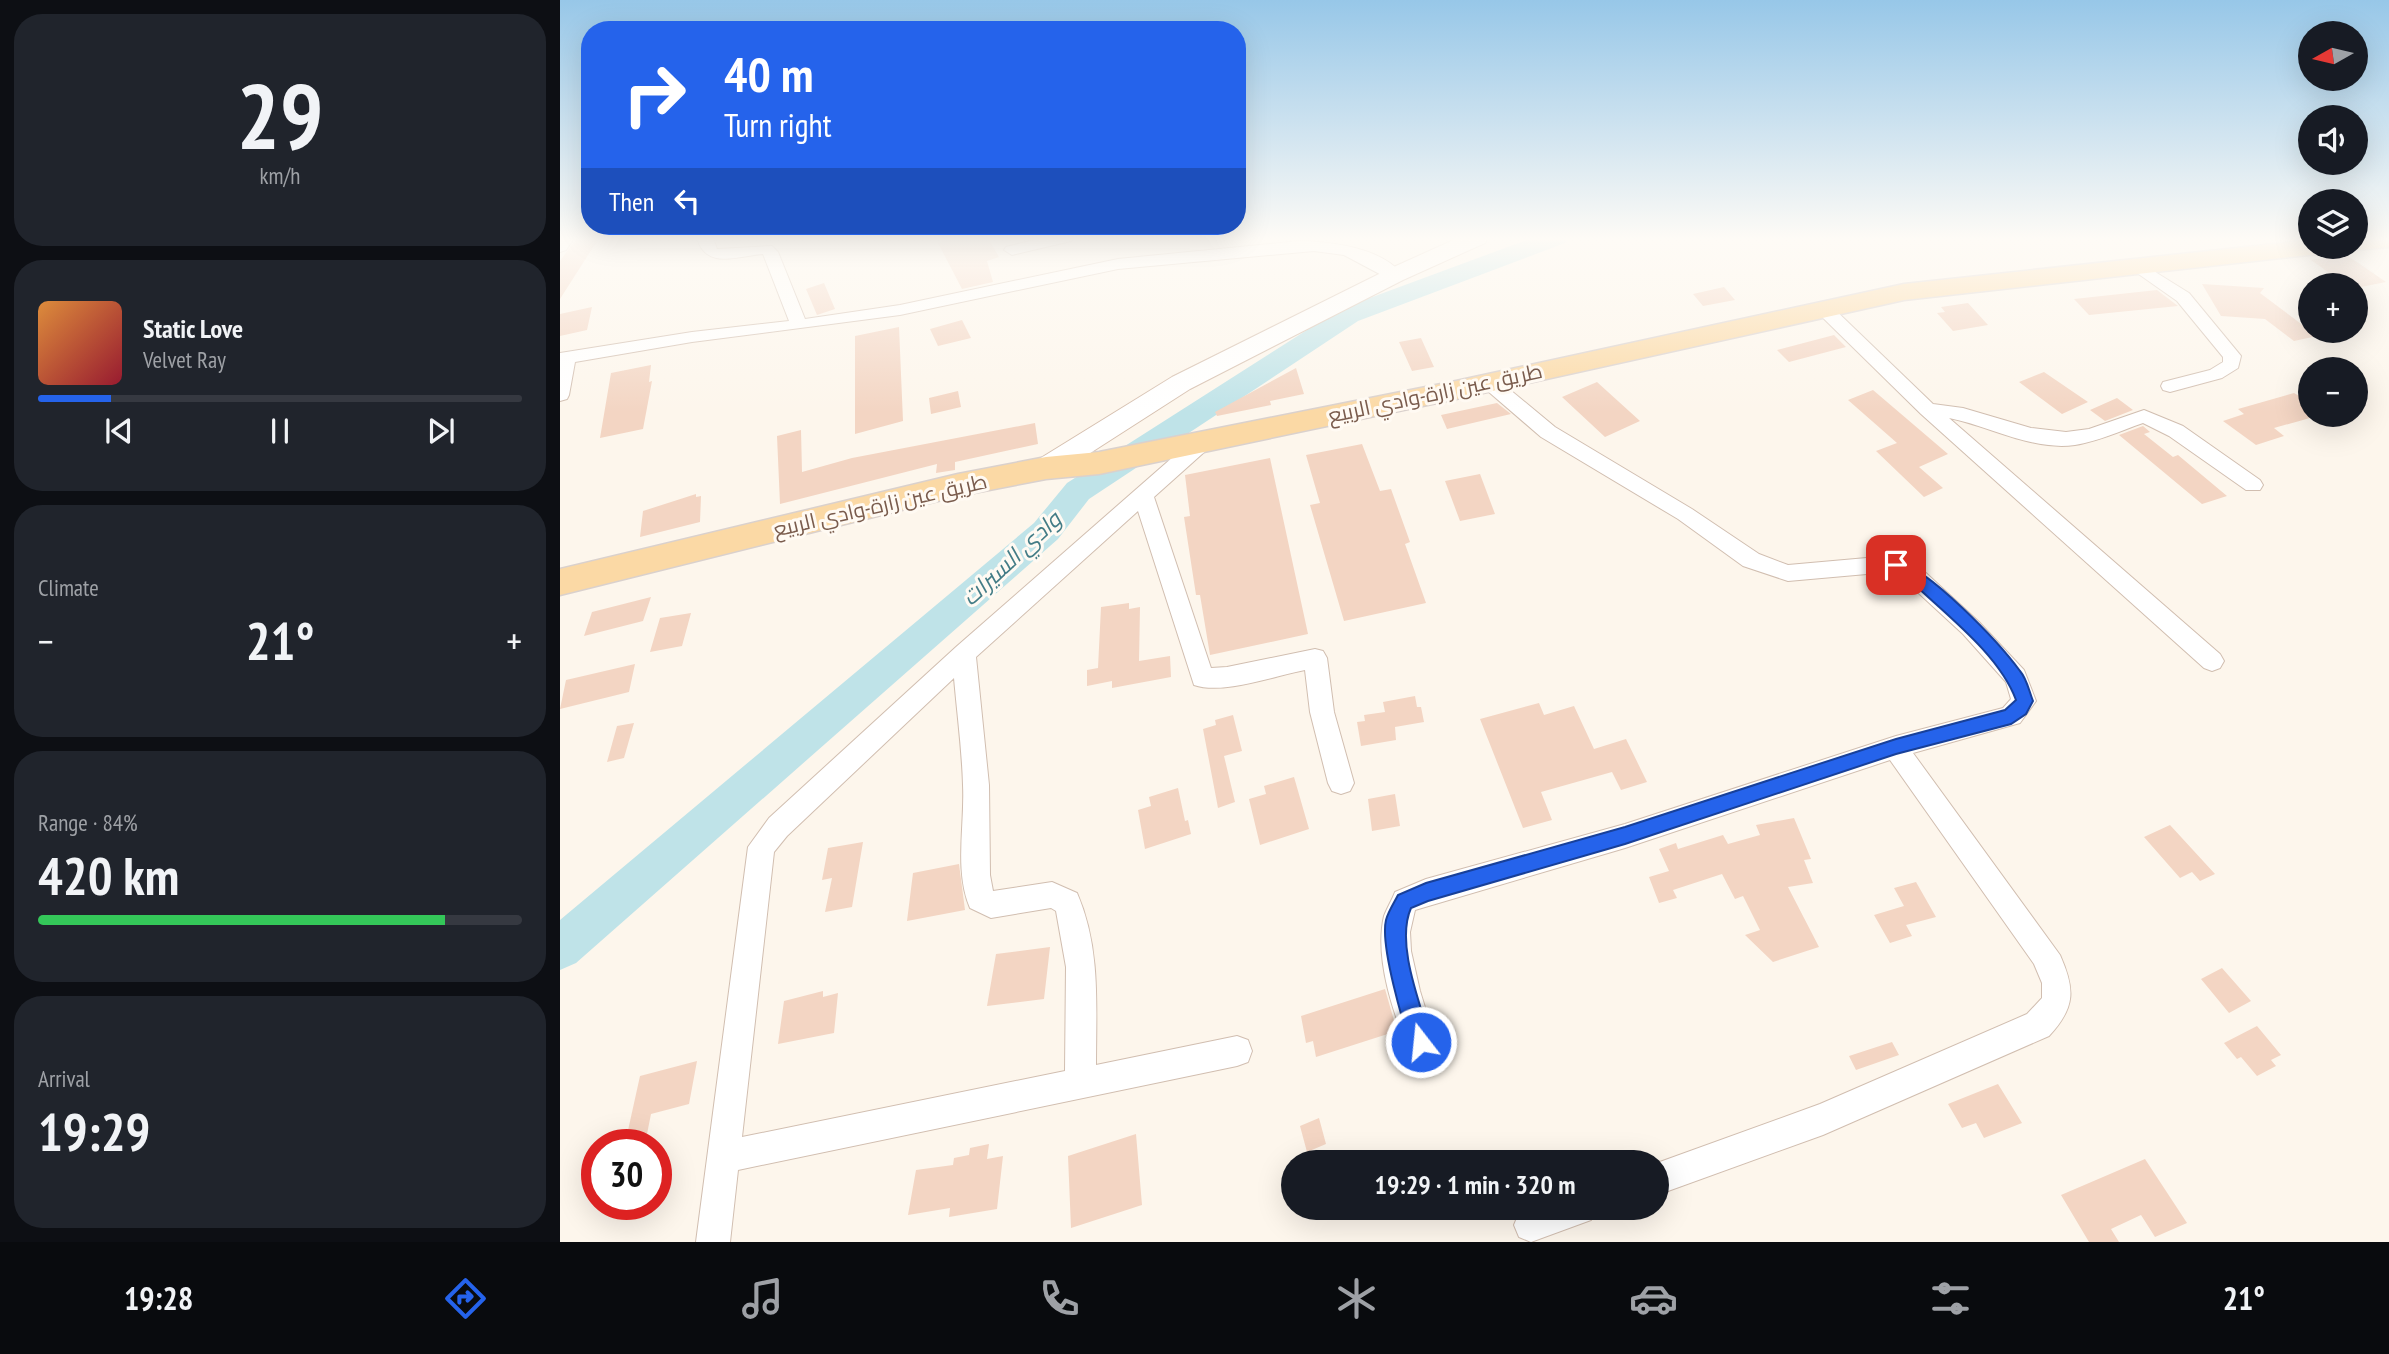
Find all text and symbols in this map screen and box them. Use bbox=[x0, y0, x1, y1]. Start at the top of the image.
north arrow bbox=[2298, 21, 2368, 91]
map controls bbox=[2298, 21, 2368, 427]
text: 40 m bbox=[724, 42, 813, 106]
icon: right bbox=[609, 49, 700, 140]
text: 29 bbox=[237, 56, 324, 174]
text: Turn right bbox=[724, 104, 832, 146]
button: sound bbox=[2298, 105, 2368, 175]
text: km/h bbox=[260, 161, 300, 190]
icon: left bbox=[668, 182, 706, 220]
text: Then bbox=[609, 185, 654, 218]
button: layers bbox=[2298, 189, 2368, 259]
button: + bbox=[2298, 273, 2368, 343]
text: Static Love bbox=[143, 312, 243, 345]
text: Velvet Ray bbox=[143, 345, 226, 374]
street label: طريق عين زارة-وادي الربيع bbox=[1325, 357, 1545, 432]
button: − bbox=[2298, 357, 2368, 427]
icon: previous bbox=[100, 412, 138, 450]
icon: pause bbox=[261, 412, 299, 450]
icon: next bbox=[422, 412, 460, 450]
street label: طريق عين زارة-وادي الربيع bbox=[771, 467, 990, 546]
water label: وادي السيرات bbox=[955, 504, 1071, 614]
pin bbox=[1866, 535, 1926, 595]
icon: arrive bbox=[1877, 546, 1915, 584]
text: Climate bbox=[38, 573, 99, 602]
text: 21° bbox=[246, 607, 314, 674]
text: − bbox=[38, 616, 54, 665]
text: + bbox=[506, 616, 522, 665]
text: Range · 84% bbox=[38, 808, 138, 837]
text: 420 km bbox=[38, 842, 179, 909]
position arrow bbox=[1384, 1005, 1458, 1079]
text: Arrival bbox=[38, 1064, 90, 1093]
text: 19:29 bbox=[38, 1098, 150, 1165]
speed limit sign: 30 bbox=[581, 1129, 672, 1220]
text: 19:29 · 1 min · 320 m bbox=[1375, 1168, 1575, 1201]
icon: directions bbox=[441, 1274, 490, 1323]
icon: music bbox=[738, 1274, 787, 1323]
icon: phone bbox=[1035, 1274, 1084, 1323]
icon: climate bbox=[1332, 1274, 1381, 1323]
icon: car bbox=[1629, 1274, 1678, 1323]
icon: filters bbox=[1926, 1274, 1975, 1323]
text: 19:28 bbox=[124, 1277, 193, 1319]
text: 21° bbox=[2223, 1277, 2265, 1319]

